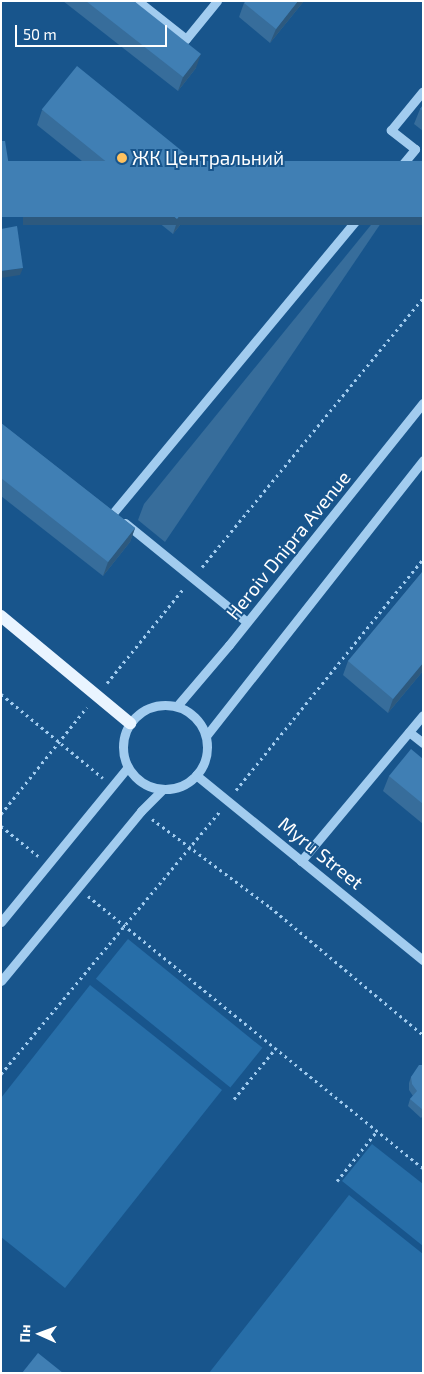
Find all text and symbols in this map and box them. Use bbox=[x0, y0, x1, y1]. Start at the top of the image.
scale bar bbox=[18, 15, 170, 47]
text: 50 m bbox=[23, 25, 57, 43]
place label: ЖК Центральний bbox=[132, 147, 284, 169]
marker: ЖК Центральний bbox=[116, 152, 128, 164]
street label: Heroiv Dnipra Avenue bbox=[221, 466, 355, 624]
street label: Myru Street bbox=[274, 812, 368, 894]
north arrow bbox=[15, 1309, 65, 1359]
text: Пн bbox=[16, 1324, 33, 1343]

